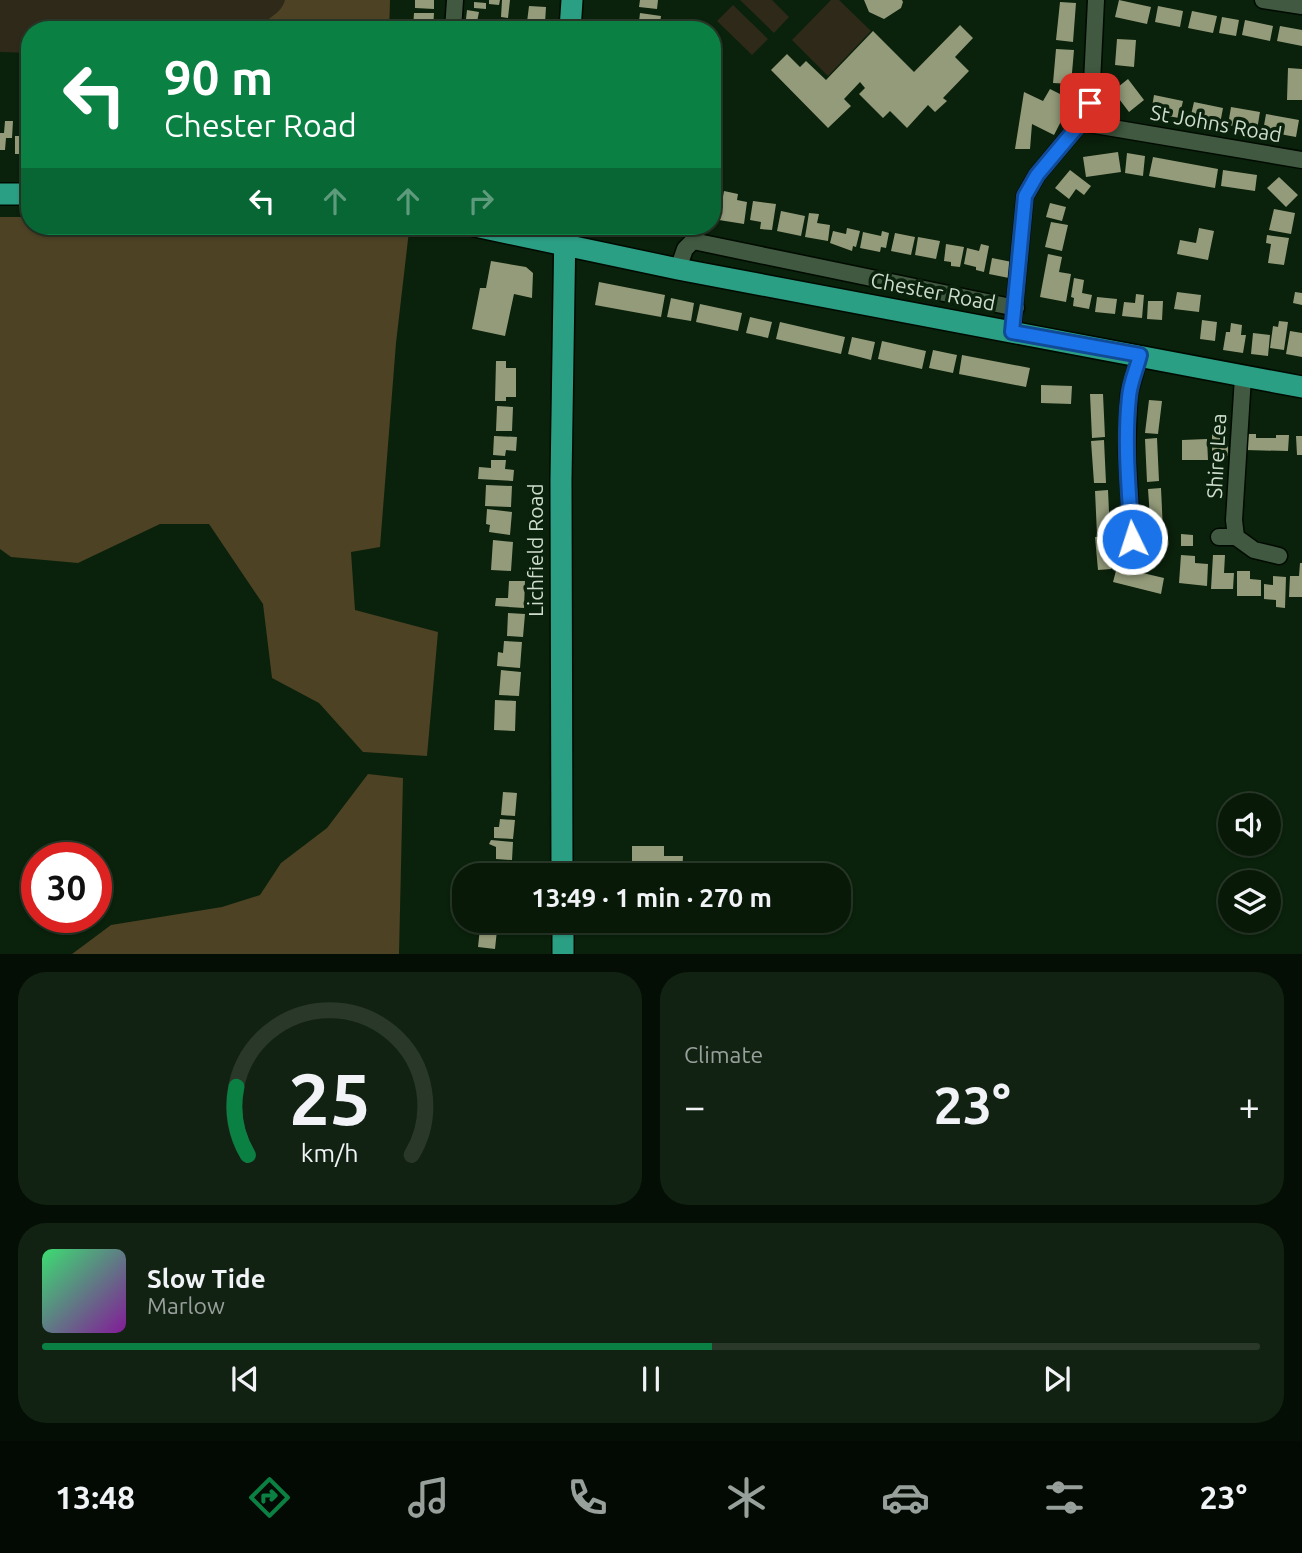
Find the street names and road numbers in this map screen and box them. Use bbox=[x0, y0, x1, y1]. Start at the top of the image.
street label: St Johns Road bbox=[1149, 100, 1284, 146]
street label: Chester Road bbox=[869, 267, 998, 315]
street label: Shire Lea bbox=[1202, 413, 1230, 499]
street label: Lichfield Road bbox=[523, 483, 547, 617]

